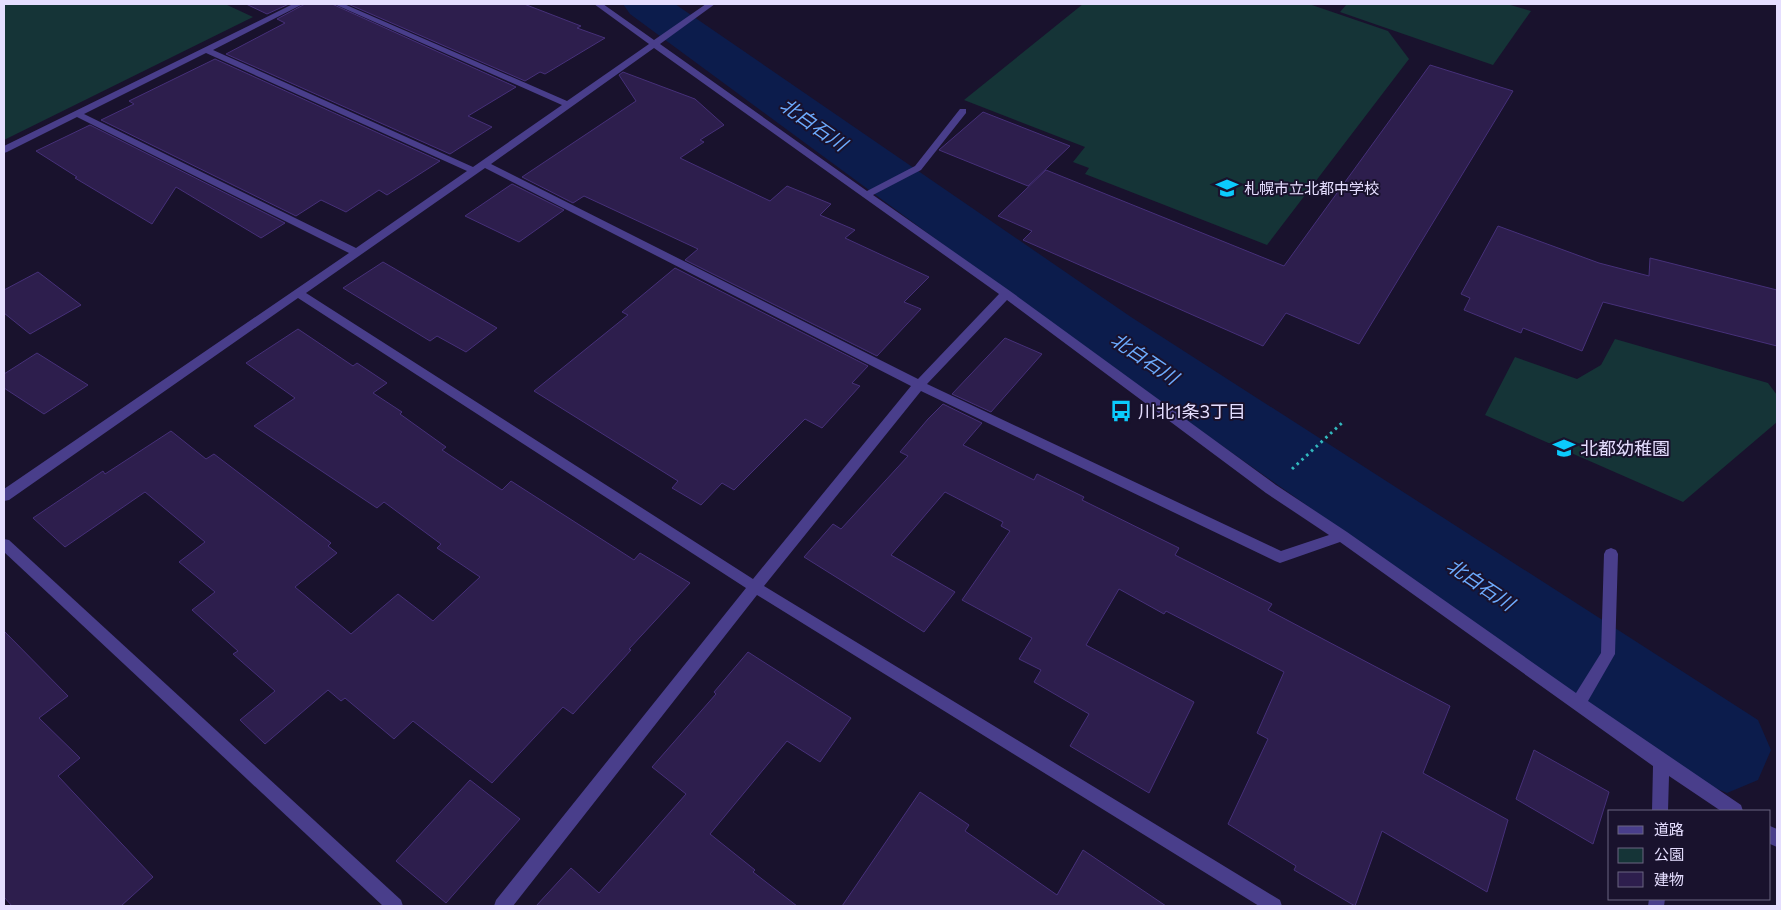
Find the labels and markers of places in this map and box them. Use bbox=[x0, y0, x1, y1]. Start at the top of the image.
school or university icon: 札幌市立北都中学校 bbox=[1214, 175, 1240, 201]
place label: 札幌市立北都中学校 bbox=[1244, 179, 1379, 197]
bus stop icon: 川北1条3丁目 bbox=[1108, 398, 1134, 424]
place label: 川北1条3丁目 bbox=[1138, 400, 1246, 422]
school or university icon: 北都幼稚園 bbox=[1551, 435, 1577, 461]
place label: 北都幼稚園 bbox=[1580, 437, 1670, 459]

